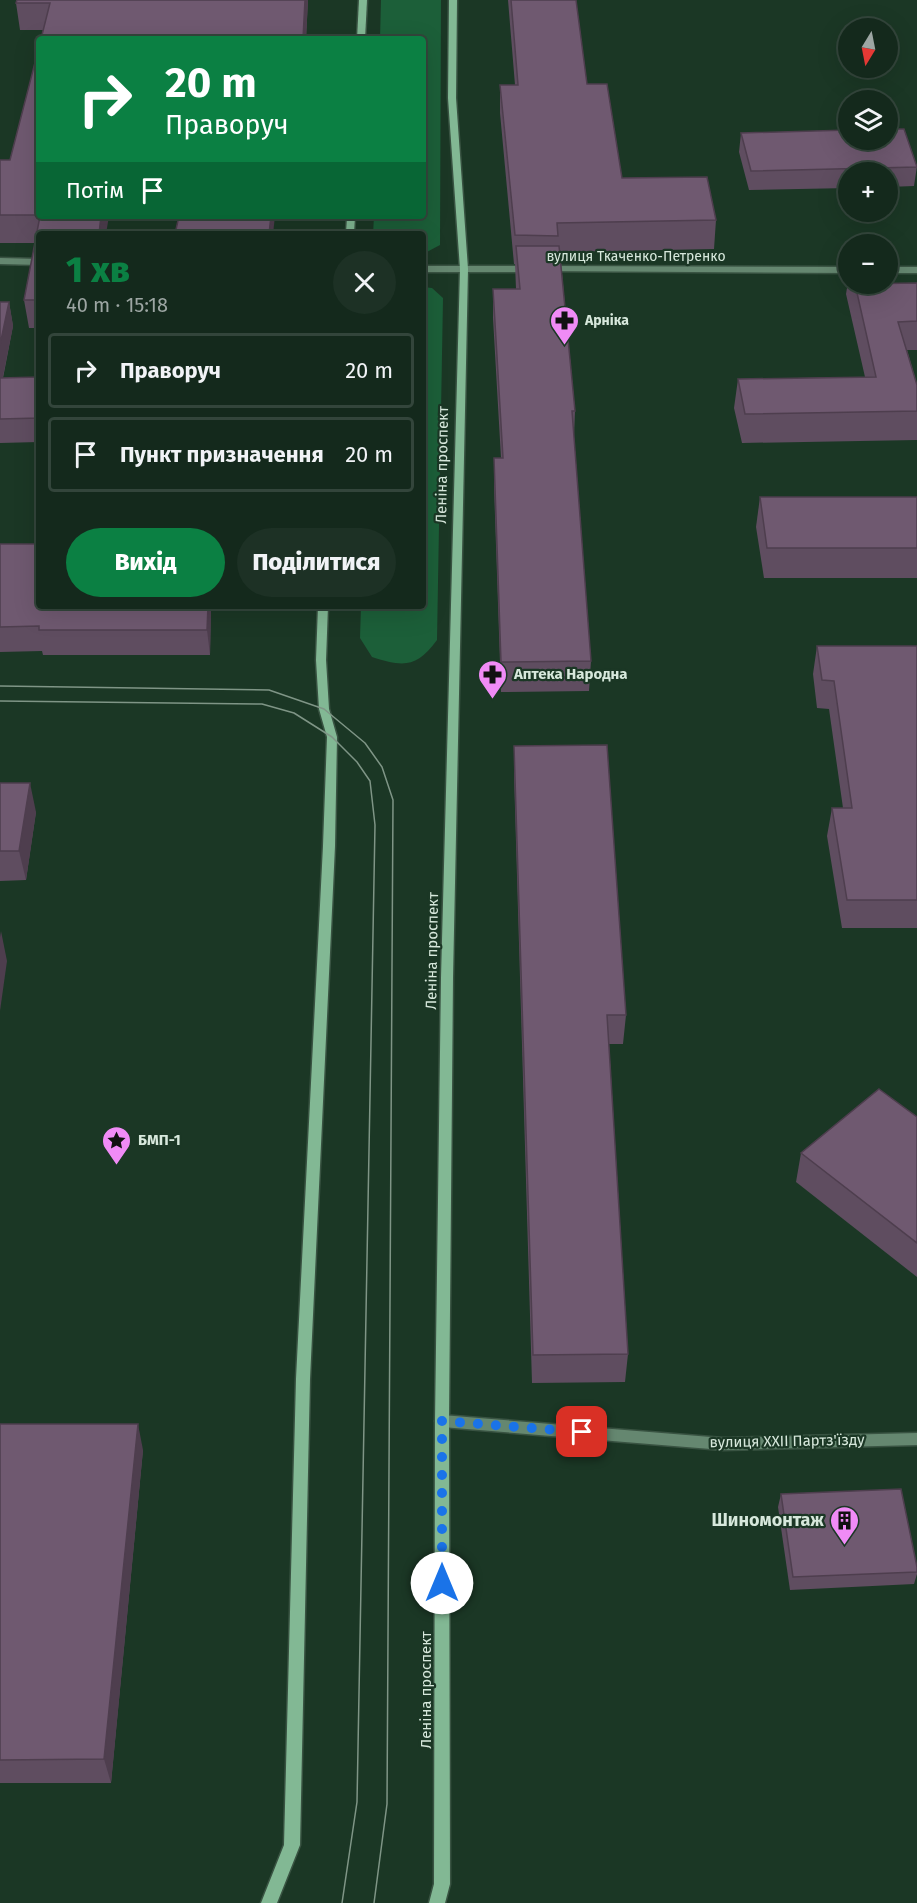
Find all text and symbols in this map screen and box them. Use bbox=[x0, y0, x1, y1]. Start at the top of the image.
north arrow bbox=[838, 18, 898, 78]
map controls bbox=[838, 18, 898, 294]
text: 20 m bbox=[165, 58, 257, 108]
icon: right bbox=[66, 60, 144, 138]
button: layers bbox=[838, 90, 898, 150]
text: Праворуч bbox=[165, 109, 289, 141]
button: + bbox=[838, 162, 898, 222]
icon: arrive bbox=[136, 174, 169, 207]
text: Потім bbox=[66, 177, 124, 204]
button: − bbox=[838, 234, 898, 294]
text: 1 хв bbox=[66, 248, 130, 292]
street label: вулиця Ткаченко-Петренко bbox=[546, 248, 726, 265]
button: close bbox=[333, 251, 396, 314]
text: 40 m · 15:18 bbox=[66, 293, 168, 317]
pharmacy icon: Арніка bbox=[548, 304, 580, 346]
place label: Арніка bbox=[584, 312, 629, 329]
icon: right bbox=[69, 354, 102, 387]
text: Праворуч bbox=[120, 357, 221, 384]
text: 20 m bbox=[345, 357, 393, 384]
street label: Леніна проспект bbox=[432, 406, 452, 524]
icon: arrive bbox=[69, 438, 102, 471]
text: Пункт призначення bbox=[120, 441, 324, 468]
text: 20 m bbox=[345, 441, 393, 468]
button: Вихід bbox=[66, 528, 225, 597]
button: Поділитися bbox=[237, 528, 396, 597]
pharmacy icon: Аптека Народна bbox=[477, 658, 509, 700]
place label: Аптека Народна bbox=[513, 665, 627, 683]
street label: Леніна проспект bbox=[422, 892, 442, 1010]
place icon: БМП-1 bbox=[101, 1124, 133, 1166]
place label: БМП-1 bbox=[138, 1131, 181, 1149]
pin bbox=[556, 1406, 607, 1457]
icon: arrive bbox=[565, 1415, 598, 1448]
street label: вулиця XXII Партз'їзду bbox=[709, 1431, 865, 1451]
building icon: Шиномонтаж bbox=[829, 1504, 861, 1546]
place label: Шиномонтаж bbox=[712, 1509, 824, 1531]
position arrow bbox=[410, 1551, 474, 1615]
street label: Леніна проспект bbox=[417, 1631, 435, 1749]

